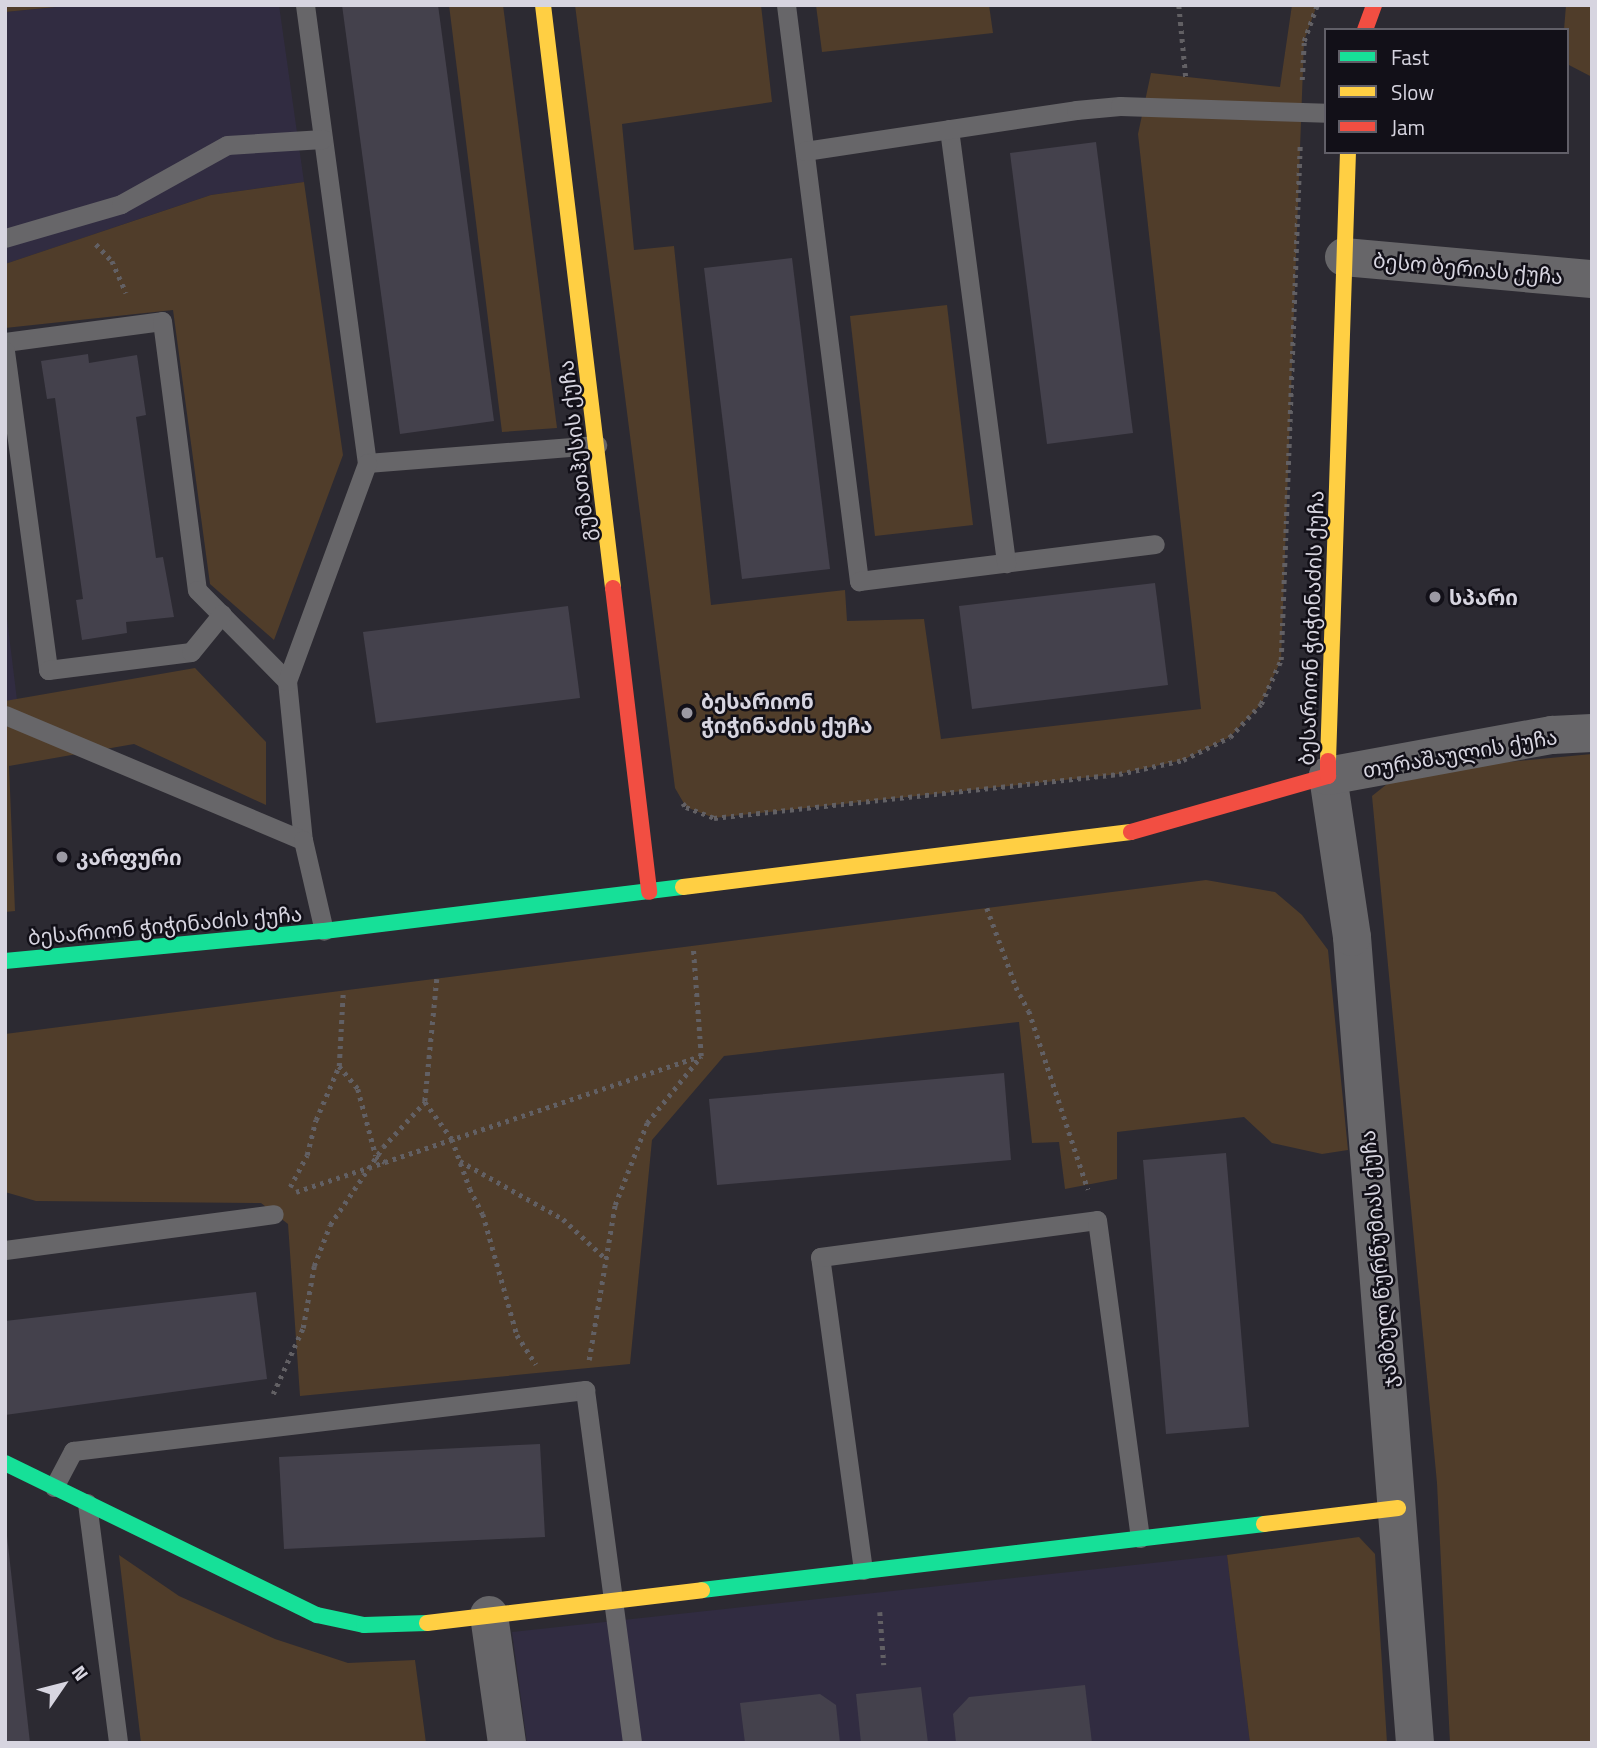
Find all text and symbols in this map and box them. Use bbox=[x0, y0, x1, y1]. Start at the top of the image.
legend bbox=[1324, 28, 1569, 154]
text: Fast bbox=[1391, 41, 1429, 73]
text: Slow bbox=[1391, 76, 1434, 108]
text: Jam bbox=[1391, 111, 1425, 143]
street label: ბესო ბერიას ქუჩა bbox=[1372, 247, 1564, 289]
street label: გუმათჰესის ქუჩა bbox=[552, 359, 600, 543]
street label: ბესარიონ ჭიჭინაძის ქუჩა bbox=[1294, 490, 1328, 766]
place label: სპარი bbox=[1449, 584, 1518, 610]
marker: სპარი bbox=[1427, 589, 1443, 605]
place label: ბესარიონ ჭიჭინაძის ქუჩა bbox=[701, 688, 873, 738]
marker: ბესარიონ ჭიჭინაძის ქუჩა bbox=[679, 705, 695, 721]
street label: თურაშაულის ქუჩა bbox=[1361, 723, 1559, 783]
place label: კარფური bbox=[76, 844, 182, 870]
marker: კარფური bbox=[54, 849, 70, 865]
street label: ბესარიონ ჭიჭინაძის ქუჩა bbox=[27, 900, 303, 950]
street label: ჯამბულ წურწუმიას ქუჩა bbox=[1354, 1129, 1402, 1389]
north arrow bbox=[28, 1650, 98, 1720]
text: N bbox=[65, 1659, 96, 1686]

